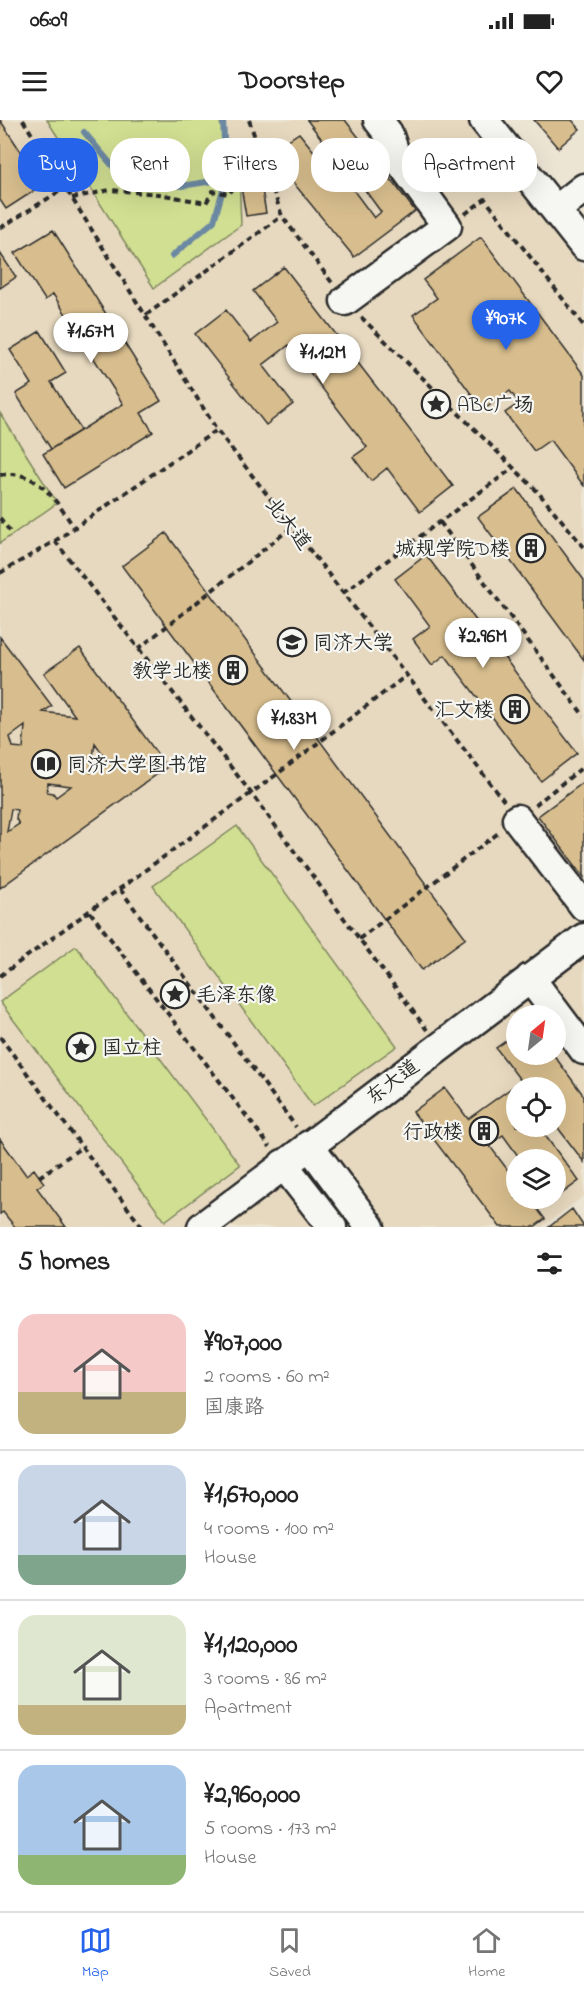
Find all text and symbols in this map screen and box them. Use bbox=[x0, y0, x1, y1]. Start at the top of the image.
text: 06:09 bbox=[30, 5, 67, 37]
text: Doorstep bbox=[239, 62, 345, 101]
icon: menu bbox=[18, 65, 51, 98]
icon: heart bbox=[533, 65, 566, 98]
chip: Buy bbox=[18, 138, 98, 192]
chip: Rent bbox=[110, 138, 190, 192]
chip: Filters bbox=[202, 138, 299, 192]
chip: New bbox=[311, 138, 390, 192]
chip: Apartment bbox=[402, 138, 537, 192]
pin: ¥907K bbox=[464, 300, 548, 351]
text: ¥907K bbox=[486, 305, 526, 334]
pin: ¥1.67M bbox=[42, 313, 140, 364]
text: ¥1.67M bbox=[67, 318, 115, 347]
pin: ¥1.12M bbox=[274, 334, 372, 385]
text: ¥1.12M bbox=[300, 339, 346, 368]
place icon: ABC广场 bbox=[420, 388, 452, 420]
place label: ABC广场 bbox=[457, 392, 534, 421]
street label: 北大道 bbox=[257, 492, 317, 557]
building icon: 城规学院D楼 bbox=[515, 532, 547, 564]
place label: 城规学院D楼 bbox=[395, 536, 510, 565]
pin: ¥2.96M bbox=[434, 618, 532, 669]
text: ¥2.96M bbox=[459, 623, 507, 652]
school or university icon: 同济大学 bbox=[276, 626, 308, 658]
place label: 同济大学 bbox=[313, 630, 393, 659]
building icon: 教学北楼 bbox=[217, 654, 249, 686]
place label: 教学北楼 bbox=[132, 658, 212, 687]
building icon: 汇文楼 bbox=[499, 693, 531, 725]
place label: 汇文楼 bbox=[434, 697, 494, 726]
pin: ¥1.83M bbox=[245, 700, 343, 751]
text: ¥1.83M bbox=[271, 705, 317, 734]
library icon: 同济大学图书馆 bbox=[30, 748, 62, 780]
place label: 同济大学图书馆 bbox=[67, 752, 207, 781]
place icon: 毛泽东像 bbox=[159, 978, 191, 1010]
place label: 毛泽东像 bbox=[196, 982, 276, 1011]
north arrow bbox=[506, 1005, 566, 1065]
map controls bbox=[506, 1005, 566, 1209]
place icon: 国立柱 bbox=[65, 1031, 97, 1063]
place label: 国立柱 bbox=[102, 1035, 162, 1064]
street label: 东大道 bbox=[361, 1053, 426, 1113]
button: locate bbox=[506, 1077, 566, 1137]
building icon: 行政楼 bbox=[468, 1115, 500, 1147]
place label: 行政楼 bbox=[403, 1119, 463, 1148]
button: layers bbox=[506, 1149, 566, 1209]
text: 5 homes bbox=[18, 1244, 110, 1282]
icon: filters bbox=[533, 1247, 566, 1280]
text: ¥907,000 bbox=[204, 1325, 282, 1363]
icon: home bbox=[66, 1338, 138, 1410]
text: 2 rooms · 60 m² bbox=[204, 1363, 330, 1392]
text: 国康路 bbox=[204, 1394, 264, 1423]
text: ¥1,670,000 bbox=[204, 1477, 298, 1515]
icon: home bbox=[66, 1489, 138, 1561]
text: 4 rooms · 100 m² bbox=[204, 1515, 334, 1544]
text: House bbox=[204, 1544, 257, 1573]
text: ¥1,120,000 bbox=[204, 1627, 297, 1665]
icon: home bbox=[66, 1639, 138, 1711]
text: 3 rooms · 86 m² bbox=[204, 1665, 327, 1694]
text: Apartment bbox=[204, 1694, 292, 1723]
text: ¥2,960,000 bbox=[204, 1777, 300, 1815]
icon: home bbox=[66, 1789, 138, 1861]
text: 5 rooms · 173 m² bbox=[204, 1815, 337, 1844]
text: House bbox=[204, 1844, 257, 1873]
tab: Map bbox=[79, 1924, 112, 1984]
tab: Saved bbox=[269, 1924, 311, 1984]
tab: Home bbox=[468, 1924, 505, 1984]

